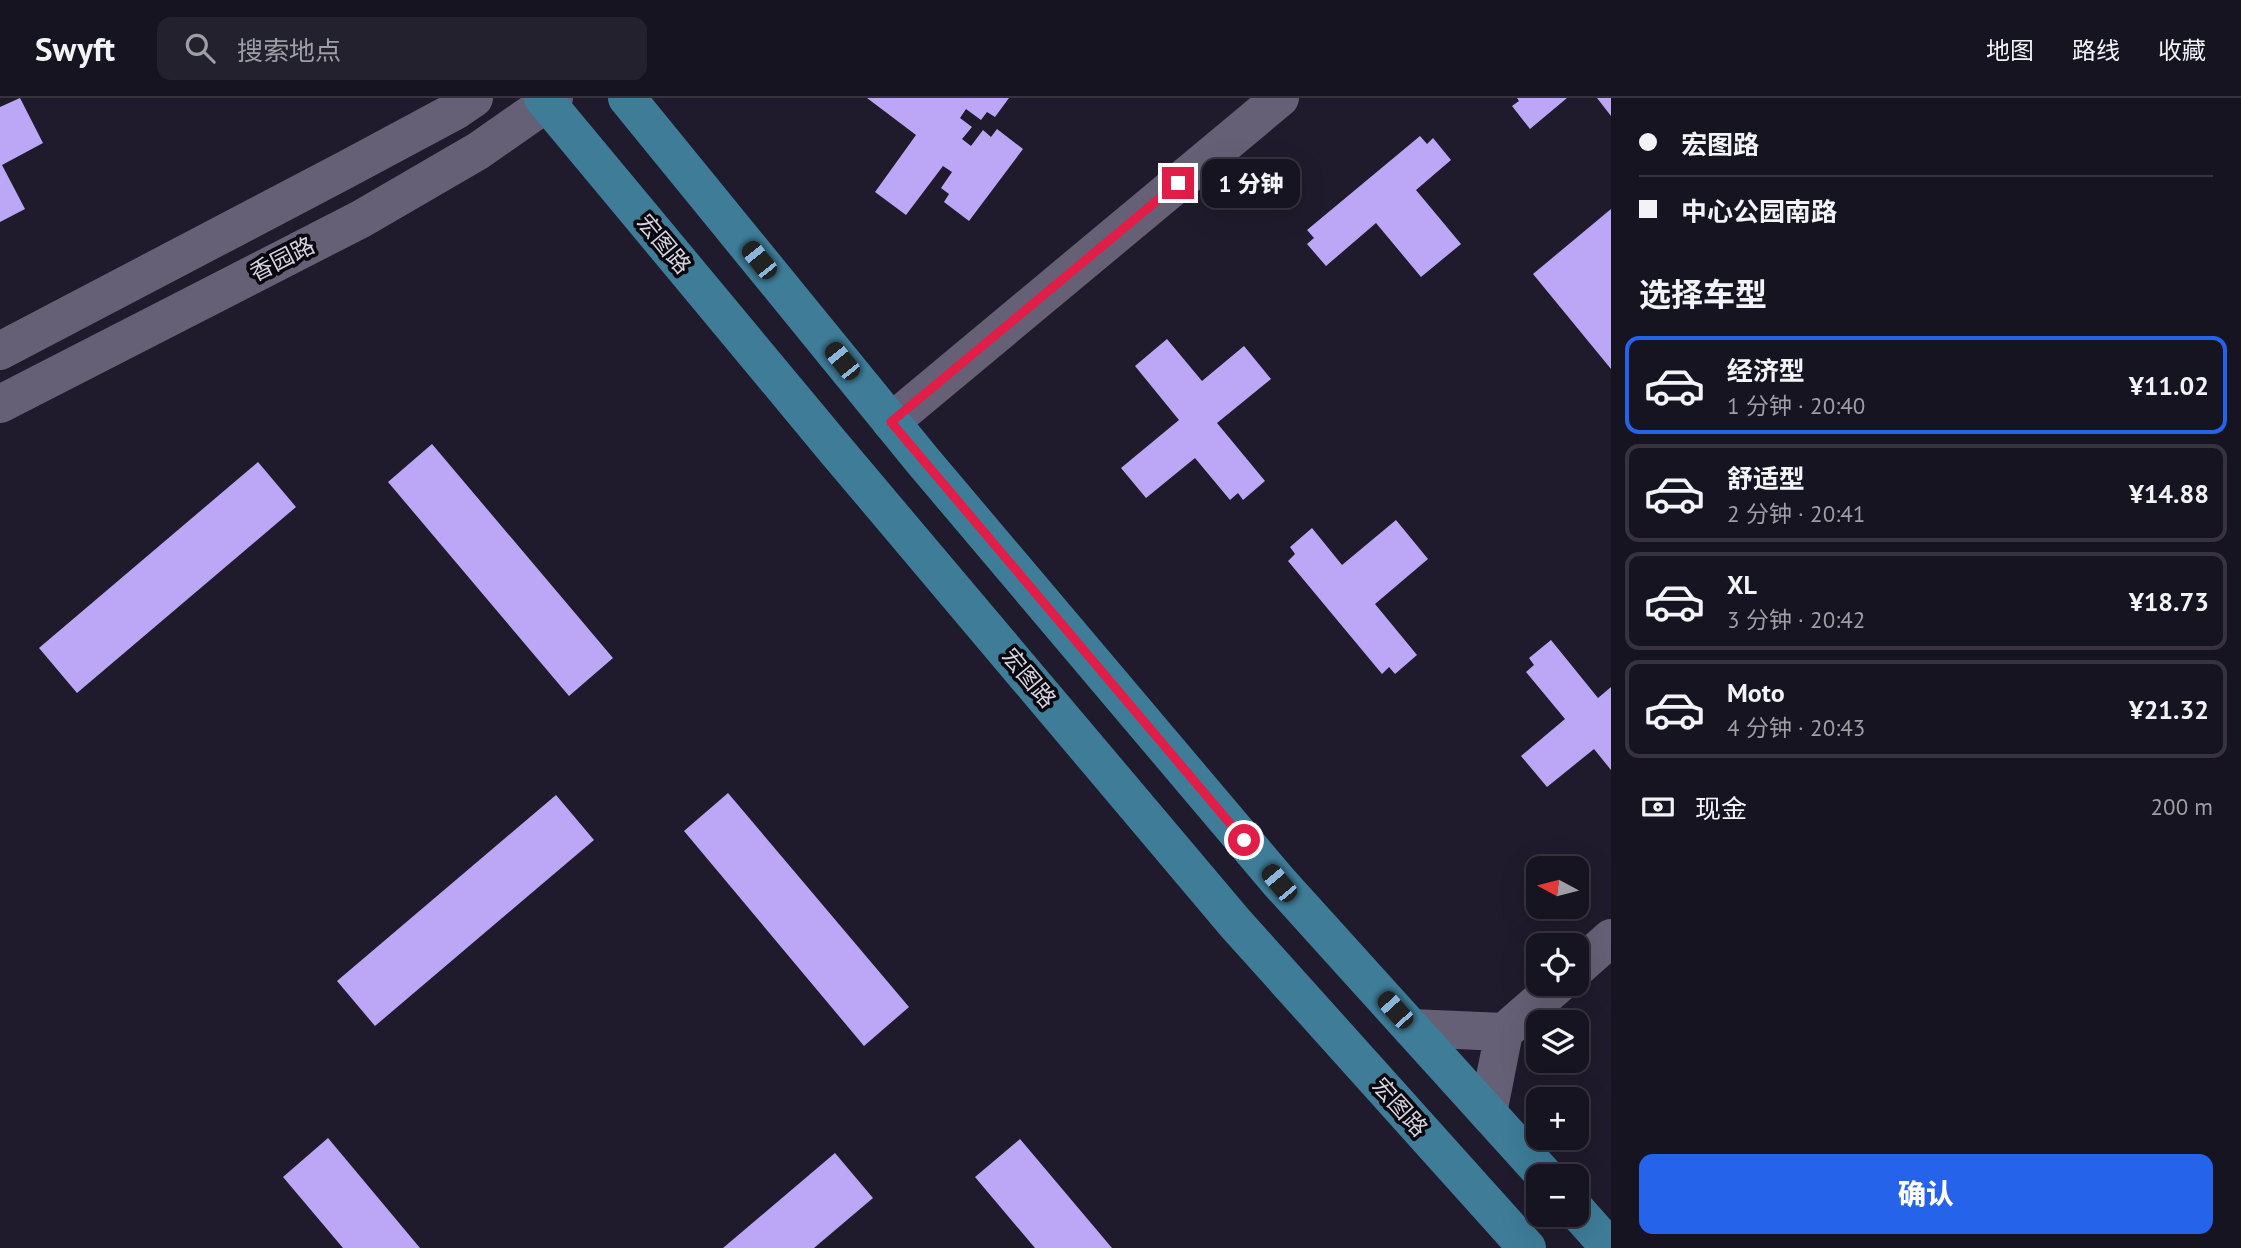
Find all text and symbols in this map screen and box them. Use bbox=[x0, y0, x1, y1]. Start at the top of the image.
search box bbox=[157, 17, 647, 80]
text: Swyft bbox=[35, 27, 115, 70]
icon: search bbox=[181, 29, 219, 67]
text: 搜索地点 bbox=[237, 34, 341, 67]
text: 地图 bbox=[1986, 35, 2034, 66]
text: 路线 bbox=[2072, 35, 2120, 66]
text: 收藏 bbox=[2158, 35, 2206, 66]
text: 宏图路 bbox=[1681, 128, 1759, 161]
callout: 1 分钟 bbox=[1202, 158, 1300, 208]
route end bbox=[1162, 167, 1194, 199]
text: 1 分钟 bbox=[1219, 169, 1283, 198]
text: 中心公园南路 bbox=[1681, 195, 1837, 228]
street label: 宏图路 bbox=[631, 208, 698, 279]
street label: 香园路 bbox=[244, 230, 319, 287]
car bbox=[738, 237, 781, 283]
text: 选择车型 bbox=[1639, 273, 1767, 315]
car bbox=[821, 338, 864, 384]
icon: car bbox=[1643, 354, 1706, 417]
text: 经济型 bbox=[1727, 354, 1805, 387]
text: ¥11.02 bbox=[2129, 369, 2209, 402]
text: 1 分钟 · 20:40 bbox=[1727, 391, 1865, 420]
icon: car bbox=[1643, 462, 1706, 525]
text: 舒适型 bbox=[1727, 462, 1805, 495]
text: ¥14.88 bbox=[2129, 477, 2209, 510]
text: 2 分钟 · 20:41 bbox=[1727, 499, 1865, 528]
text: XL bbox=[1727, 568, 1757, 601]
icon: car bbox=[1643, 570, 1706, 633]
text: ¥18.73 bbox=[2129, 585, 2209, 618]
text: 3 分钟 · 20:42 bbox=[1727, 605, 1865, 634]
street label: 宏图路 bbox=[996, 642, 1063, 713]
text: Moto bbox=[1727, 676, 1785, 709]
icon: car bbox=[1643, 678, 1706, 741]
text: ¥21.32 bbox=[2129, 693, 2209, 726]
text: 4 分钟 · 20:43 bbox=[1727, 713, 1865, 742]
icon: cash bbox=[1639, 788, 1677, 826]
text: 现金 bbox=[1695, 792, 1747, 825]
text: 200 m bbox=[2151, 792, 2213, 821]
route start bbox=[1228, 824, 1260, 856]
north arrow bbox=[1526, 856, 1589, 919]
map controls bbox=[1526, 856, 1589, 1227]
car bbox=[1258, 860, 1301, 906]
button: locate bbox=[1526, 933, 1589, 996]
car bbox=[1374, 987, 1417, 1033]
button: layers bbox=[1526, 1010, 1589, 1073]
street label: 宏图路 bbox=[1367, 1071, 1434, 1142]
button: + bbox=[1526, 1087, 1589, 1150]
button: 确认 bbox=[1639, 1154, 2213, 1234]
button: − bbox=[1526, 1164, 1589, 1227]

